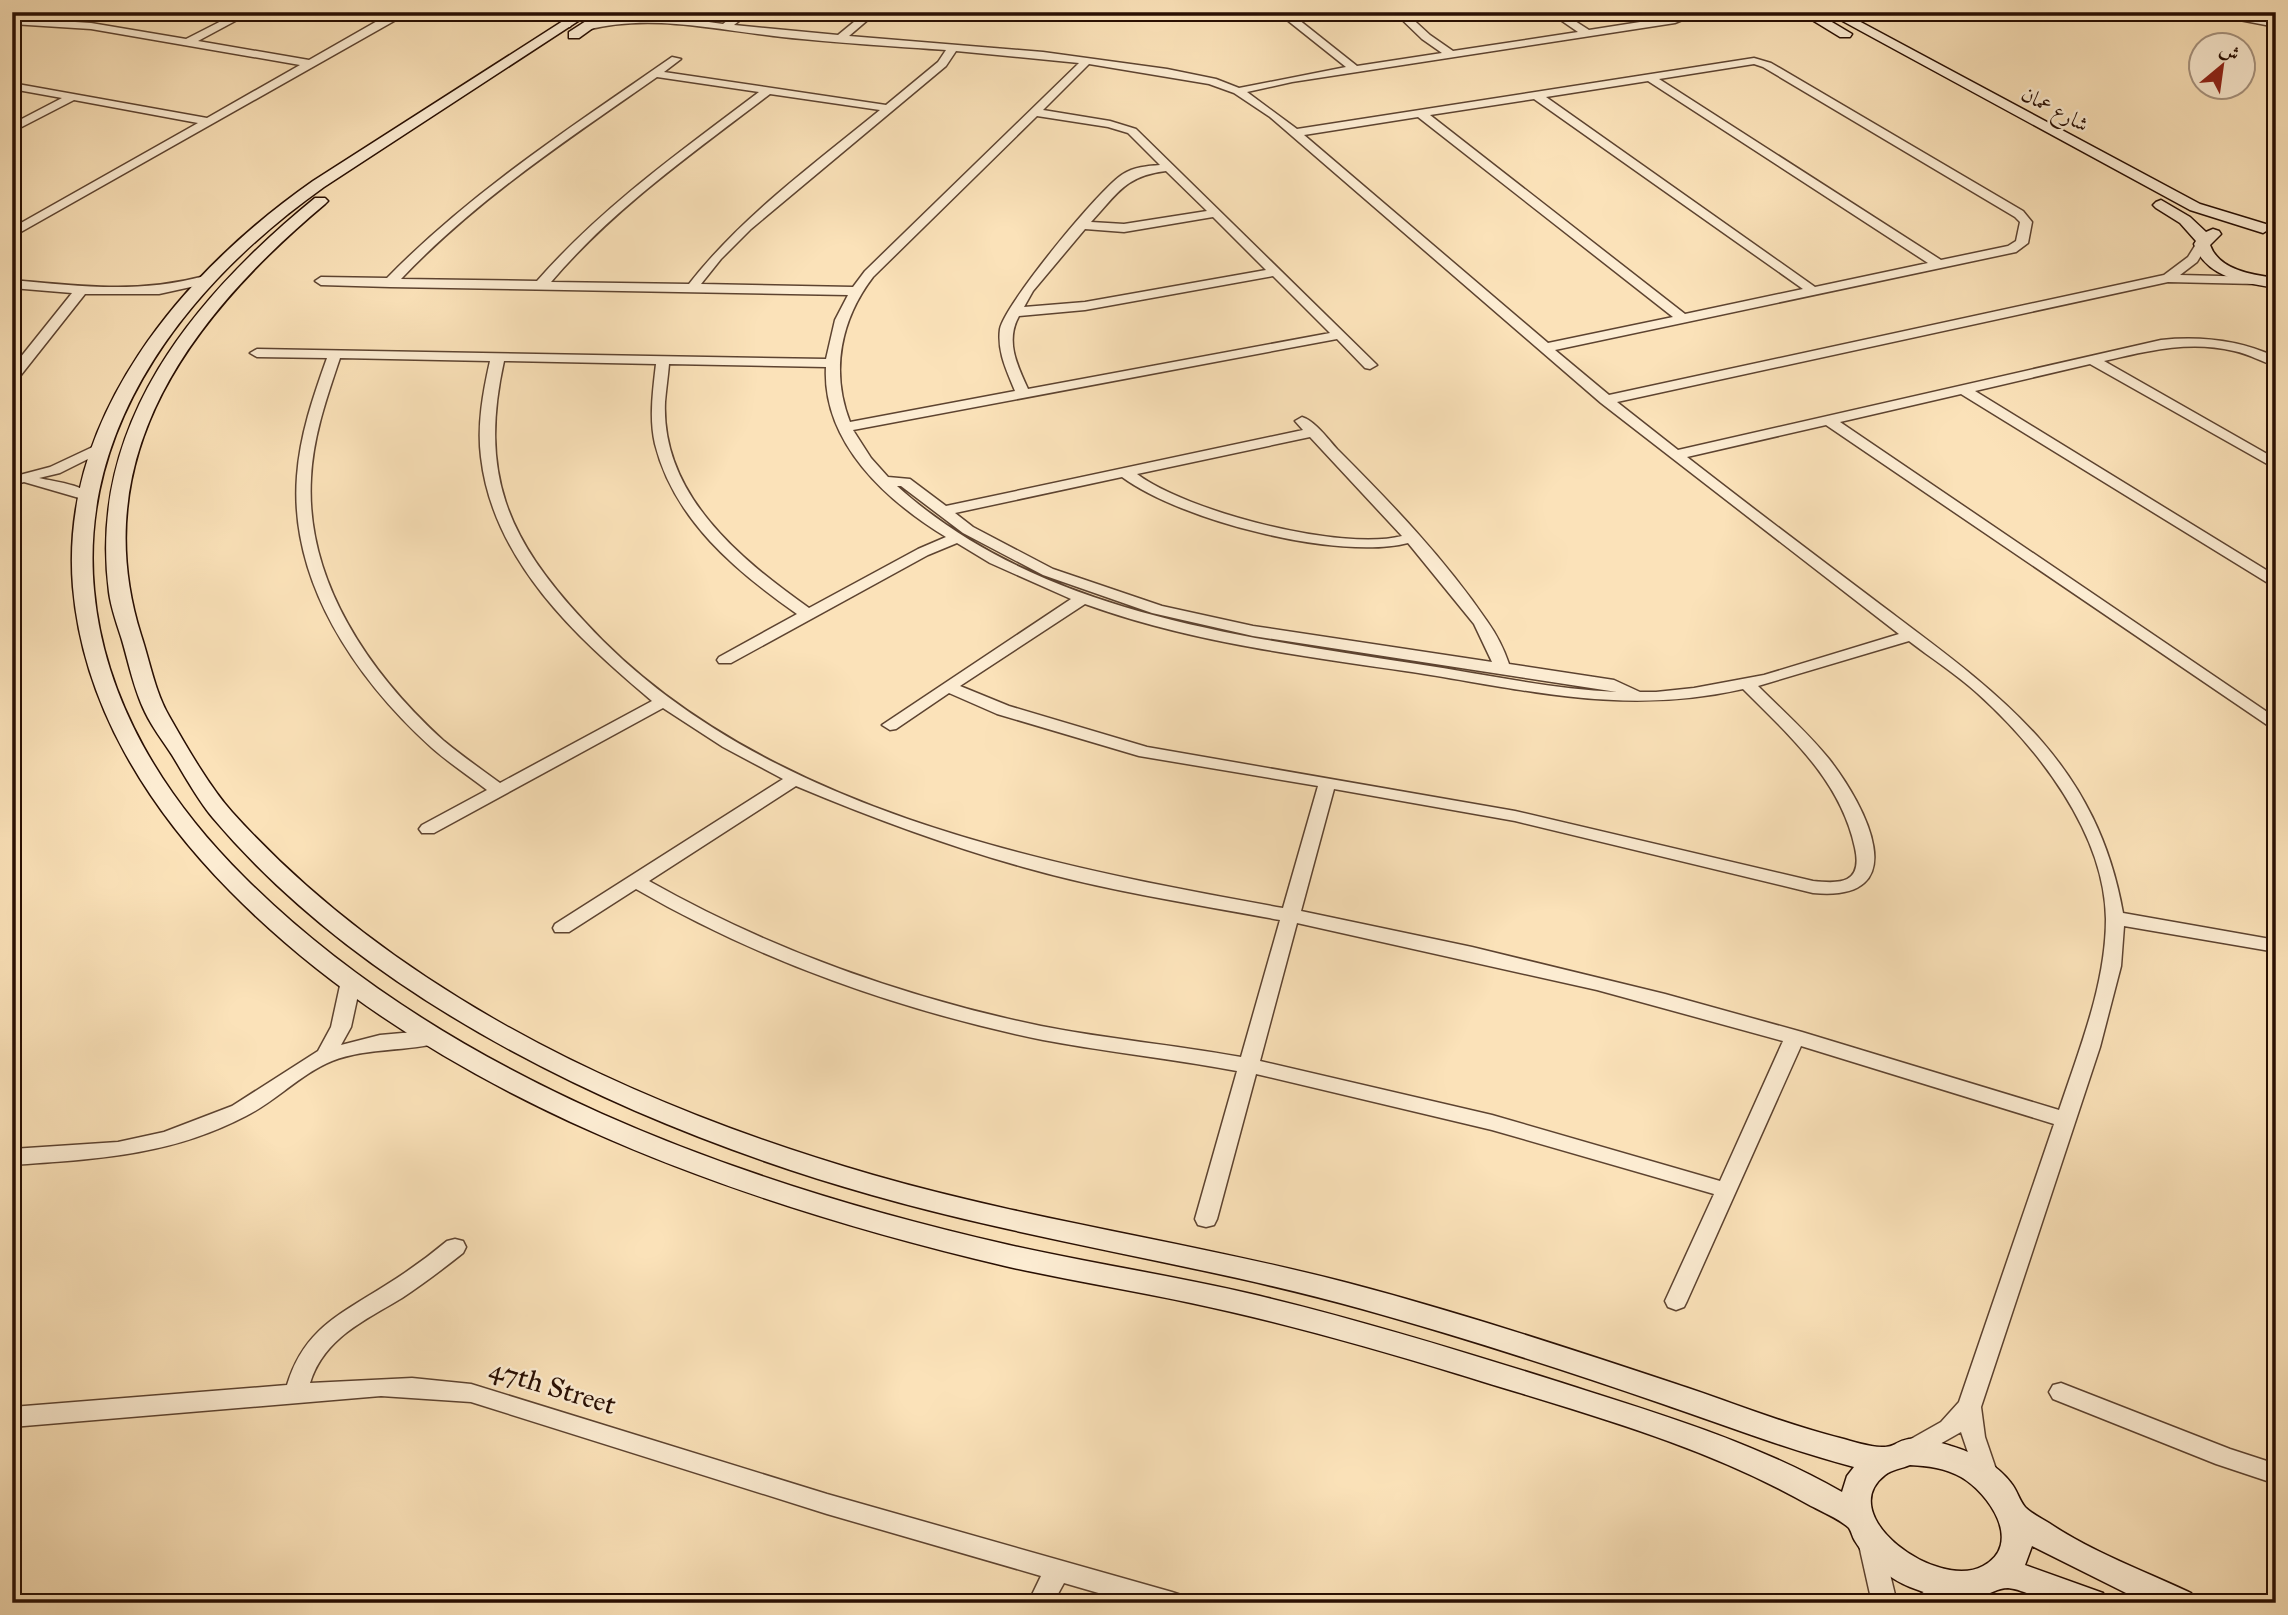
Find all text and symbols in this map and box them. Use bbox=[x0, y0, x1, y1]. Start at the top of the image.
north arrow bbox=[2186, 32, 2256, 102]
text: ش bbox=[2216, 37, 2244, 66]
street label: شارع عمان bbox=[2014, 80, 2093, 142]
street label: 47th Street bbox=[485, 1351, 620, 1422]

